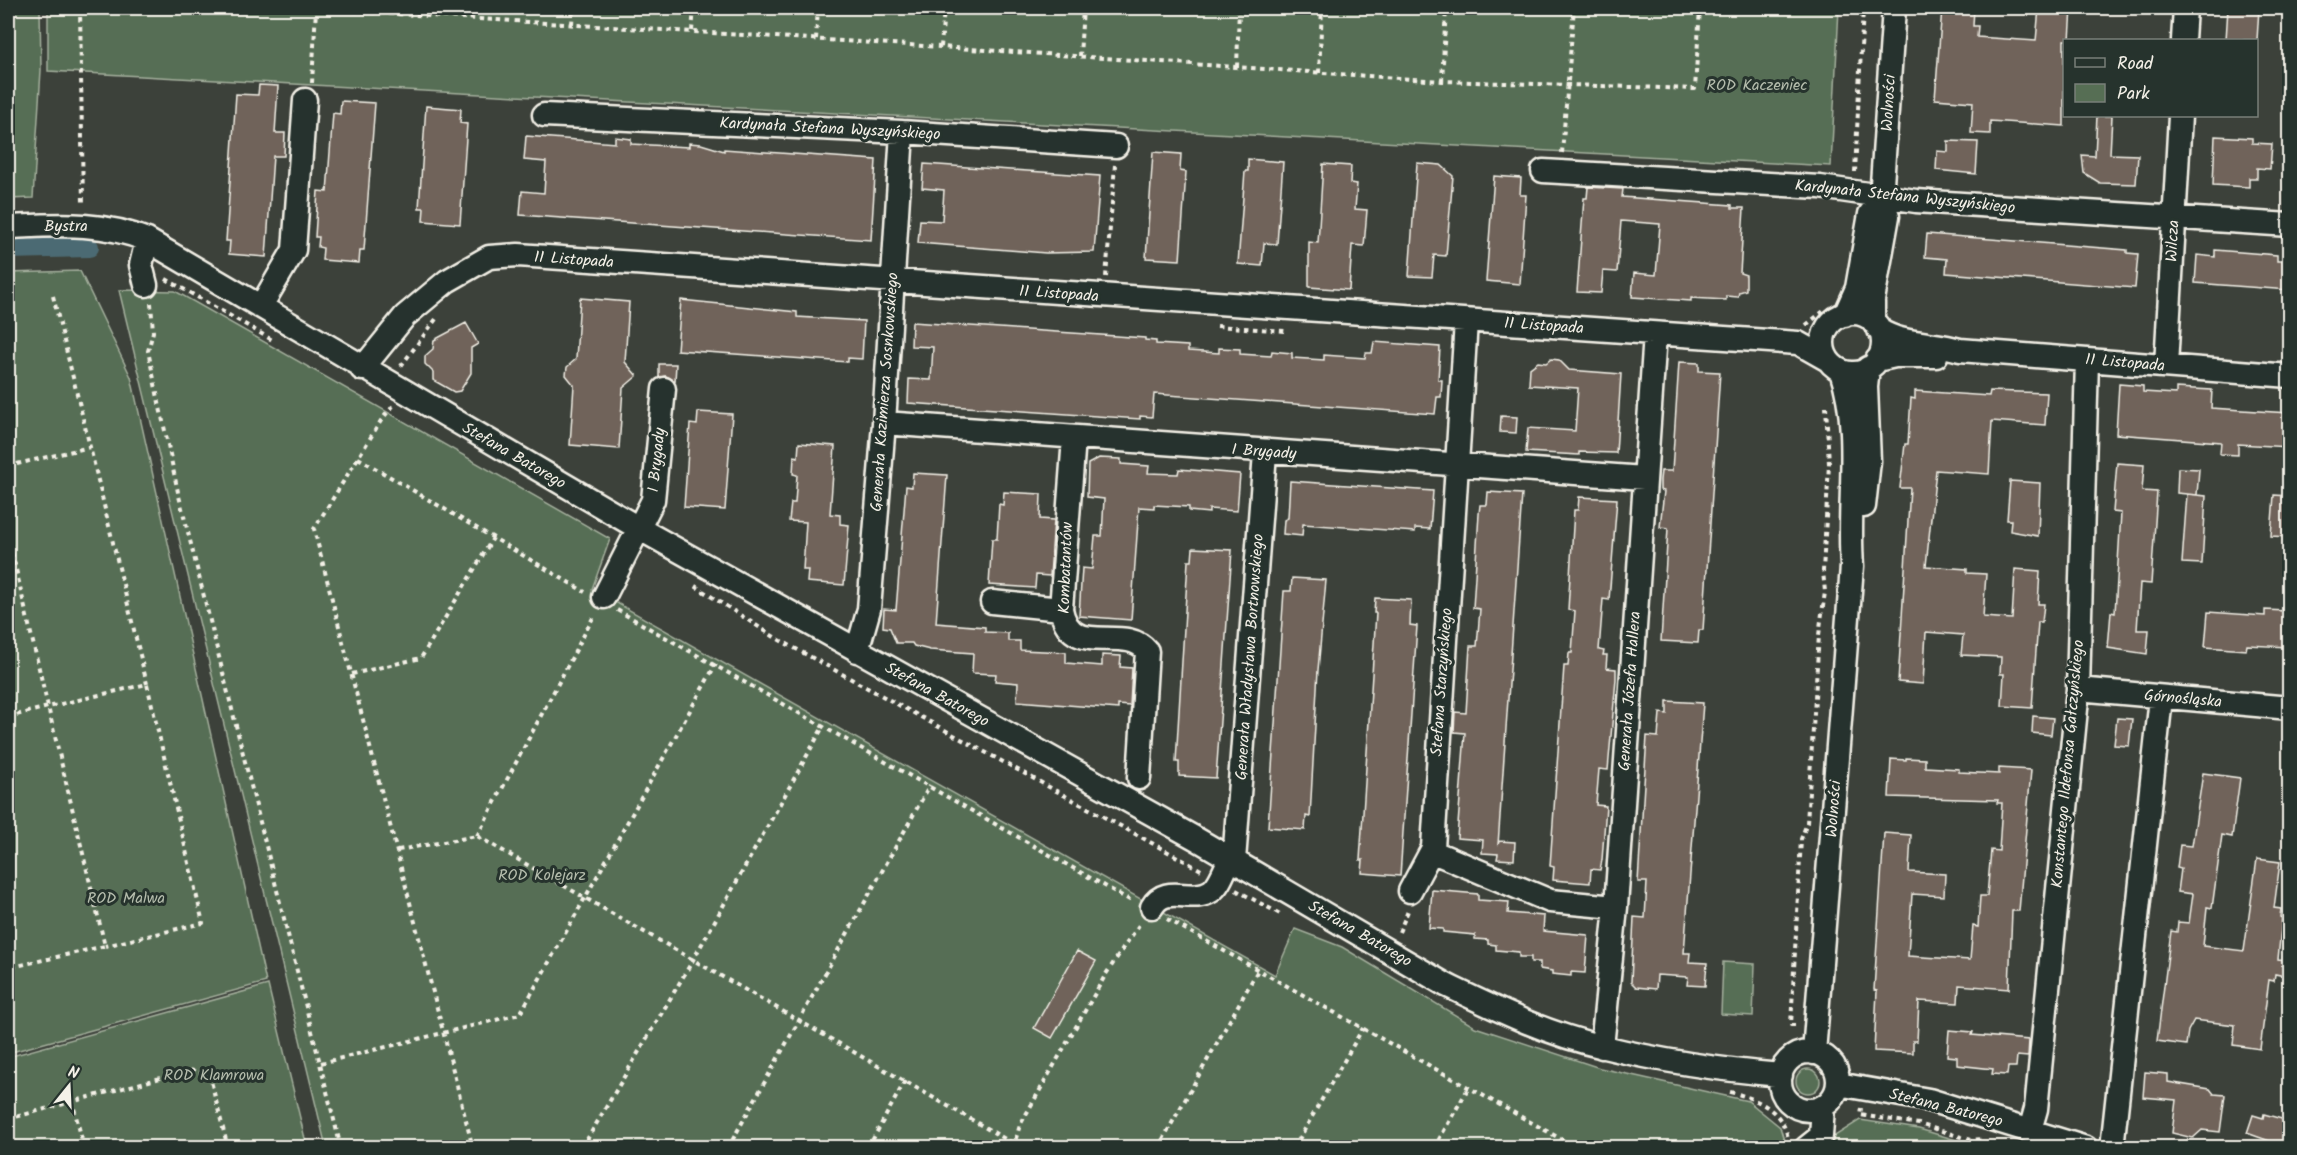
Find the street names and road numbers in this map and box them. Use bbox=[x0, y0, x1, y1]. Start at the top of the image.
street label: Wolności bbox=[1875, 73, 1903, 132]
street label: Kardynała Stefana Wyszyńskiego bbox=[719, 111, 941, 147]
street label: Kardynała Stefana Wyszyńskiego bbox=[1794, 173, 2016, 221]
street label: Bystra bbox=[44, 214, 88, 239]
street label: Wilcza bbox=[2159, 219, 2187, 263]
street label: 11 Listopada bbox=[533, 245, 615, 275]
street label: Generała Kazimierza Sosnkowskiego bbox=[864, 272, 906, 512]
street label: 11 Listopada bbox=[1018, 279, 1100, 309]
street label: 11 Listopada bbox=[1503, 311, 1585, 341]
street label: 11 Listopada bbox=[2084, 347, 2166, 379]
street label: Stefana Batorego bbox=[457, 416, 571, 496]
street label: I Brygady bbox=[641, 426, 673, 494]
street label: I Brygady bbox=[1231, 437, 1298, 467]
street label: Kombatantów bbox=[1052, 521, 1080, 614]
street label: Generała Władysława Bortnowskiego bbox=[1229, 533, 1271, 781]
street label: Stefana Starzyńskiego bbox=[1424, 607, 1460, 757]
street label: Generała Józefa Hallera bbox=[1612, 610, 1648, 772]
street label: Konstantego Ildefonsa Gałczyńskiego bbox=[2045, 639, 2091, 889]
street label: Stefana Batorego bbox=[880, 656, 994, 734]
street label: Górnośląska bbox=[2143, 683, 2223, 715]
street label: Wolności bbox=[1820, 778, 1849, 838]
street label: Stefana Batorego bbox=[1303, 894, 1417, 974]
street label: Stefana Batorego bbox=[1887, 1082, 2005, 1134]

